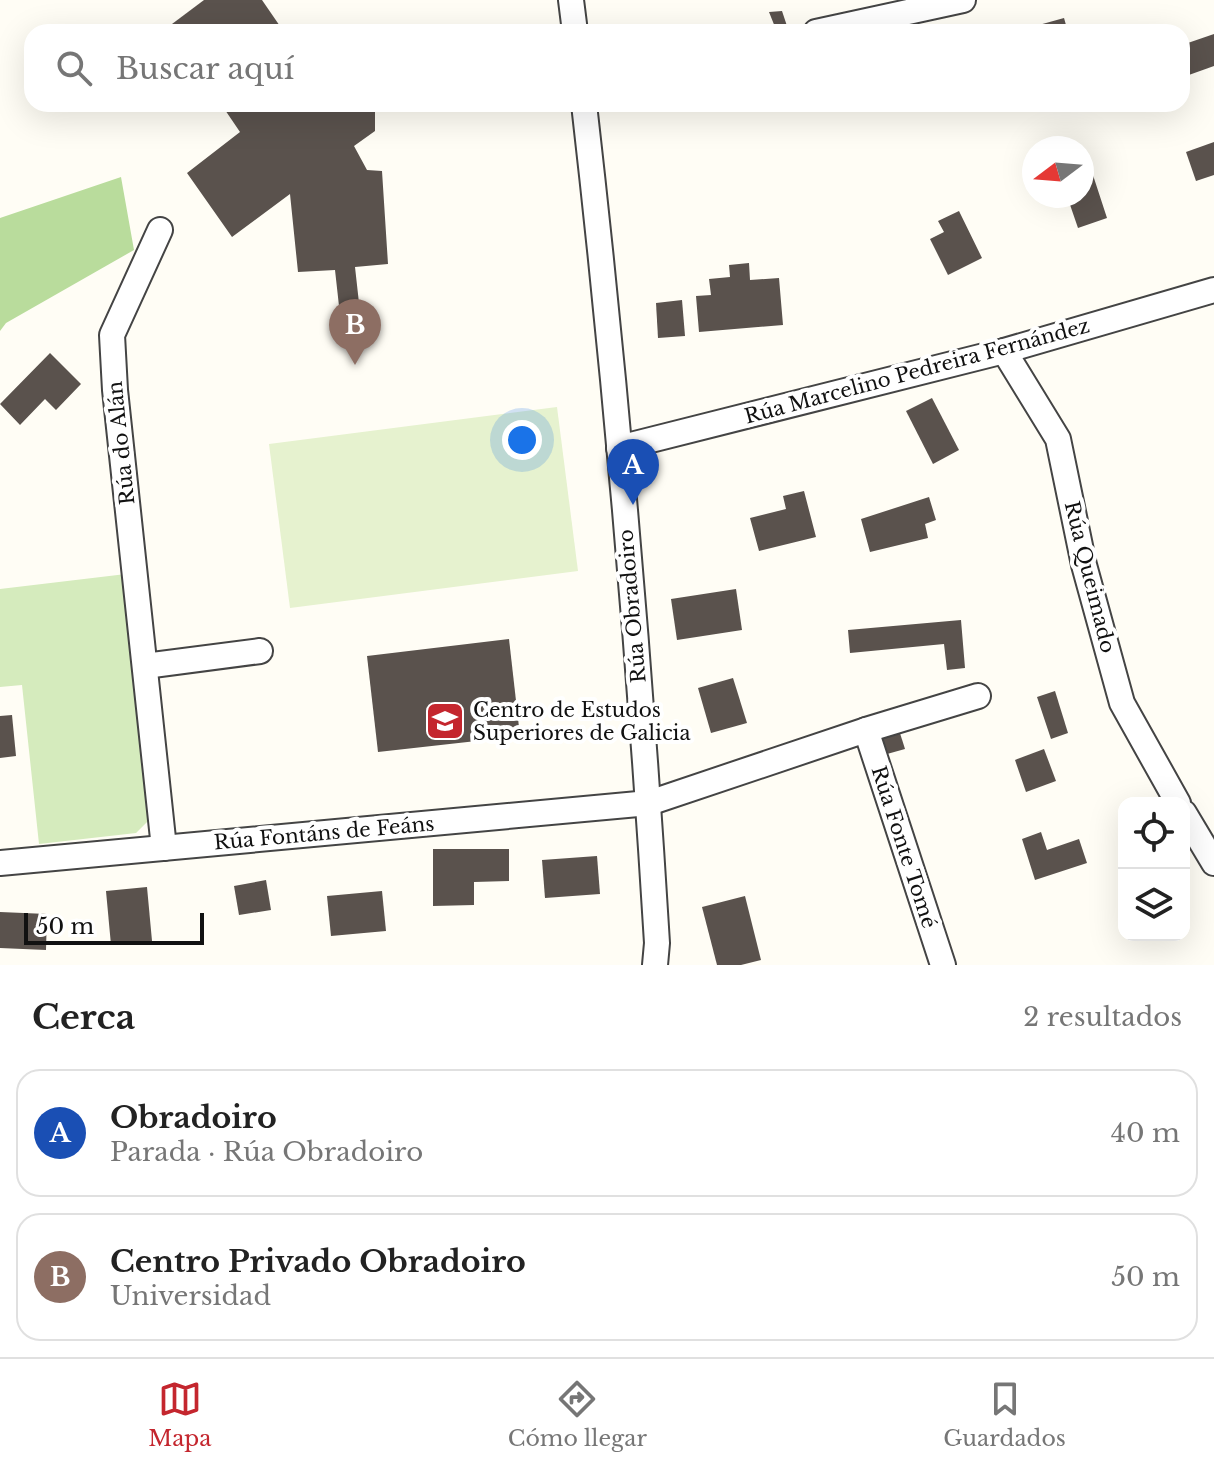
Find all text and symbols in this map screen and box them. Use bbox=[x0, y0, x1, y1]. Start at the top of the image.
search box bbox=[24, 24, 1190, 112]
icon: search bbox=[52, 46, 96, 90]
text: Buscar aquí bbox=[116, 50, 294, 87]
north arrow bbox=[1022, 136, 1094, 208]
pin: B bbox=[329, 299, 381, 365]
street label: Rúa Marcelino Pedreira Fernández bbox=[742, 313, 1092, 429]
street label: Rúa do Alán bbox=[103, 380, 139, 506]
your location bbox=[502, 420, 542, 460]
pin: A bbox=[607, 439, 659, 505]
street label: Rúa Queimado bbox=[1060, 499, 1120, 655]
street label: Rúa Obradoiro bbox=[613, 528, 651, 684]
place label: Centro de Estudos Superiores de Galicia bbox=[473, 698, 691, 745]
school or university icon: Centro de Estudos Superiores de Galicia bbox=[424, 700, 466, 742]
street label: Rúa Fonte Tomé bbox=[866, 763, 942, 931]
map controls bbox=[1118, 797, 1190, 941]
button: locate bbox=[1118, 797, 1190, 869]
street label: Rúa Fontáns de Feáns bbox=[213, 811, 435, 855]
button: layers bbox=[1118, 869, 1190, 941]
scale bar bbox=[24, 909, 204, 945]
text: 50 m bbox=[36, 913, 94, 940]
text: Cerca bbox=[32, 996, 135, 1038]
text: 2 resultados bbox=[1023, 1001, 1182, 1033]
text: Obradoiro bbox=[110, 1099, 277, 1136]
text: A bbox=[49, 1117, 71, 1149]
text: 40 m bbox=[1111, 1117, 1180, 1149]
text: Parada · Rúa Obradoiro bbox=[110, 1136, 423, 1168]
text: Centro Privado Obradoiro bbox=[110, 1243, 526, 1280]
text: B bbox=[50, 1261, 70, 1293]
text: 50 m bbox=[1111, 1261, 1180, 1293]
text: Universidad bbox=[110, 1280, 271, 1312]
tab: Mapa bbox=[148, 1377, 211, 1452]
tab: Cómo llegar bbox=[508, 1377, 647, 1452]
tab: Guardados bbox=[943, 1377, 1066, 1452]

